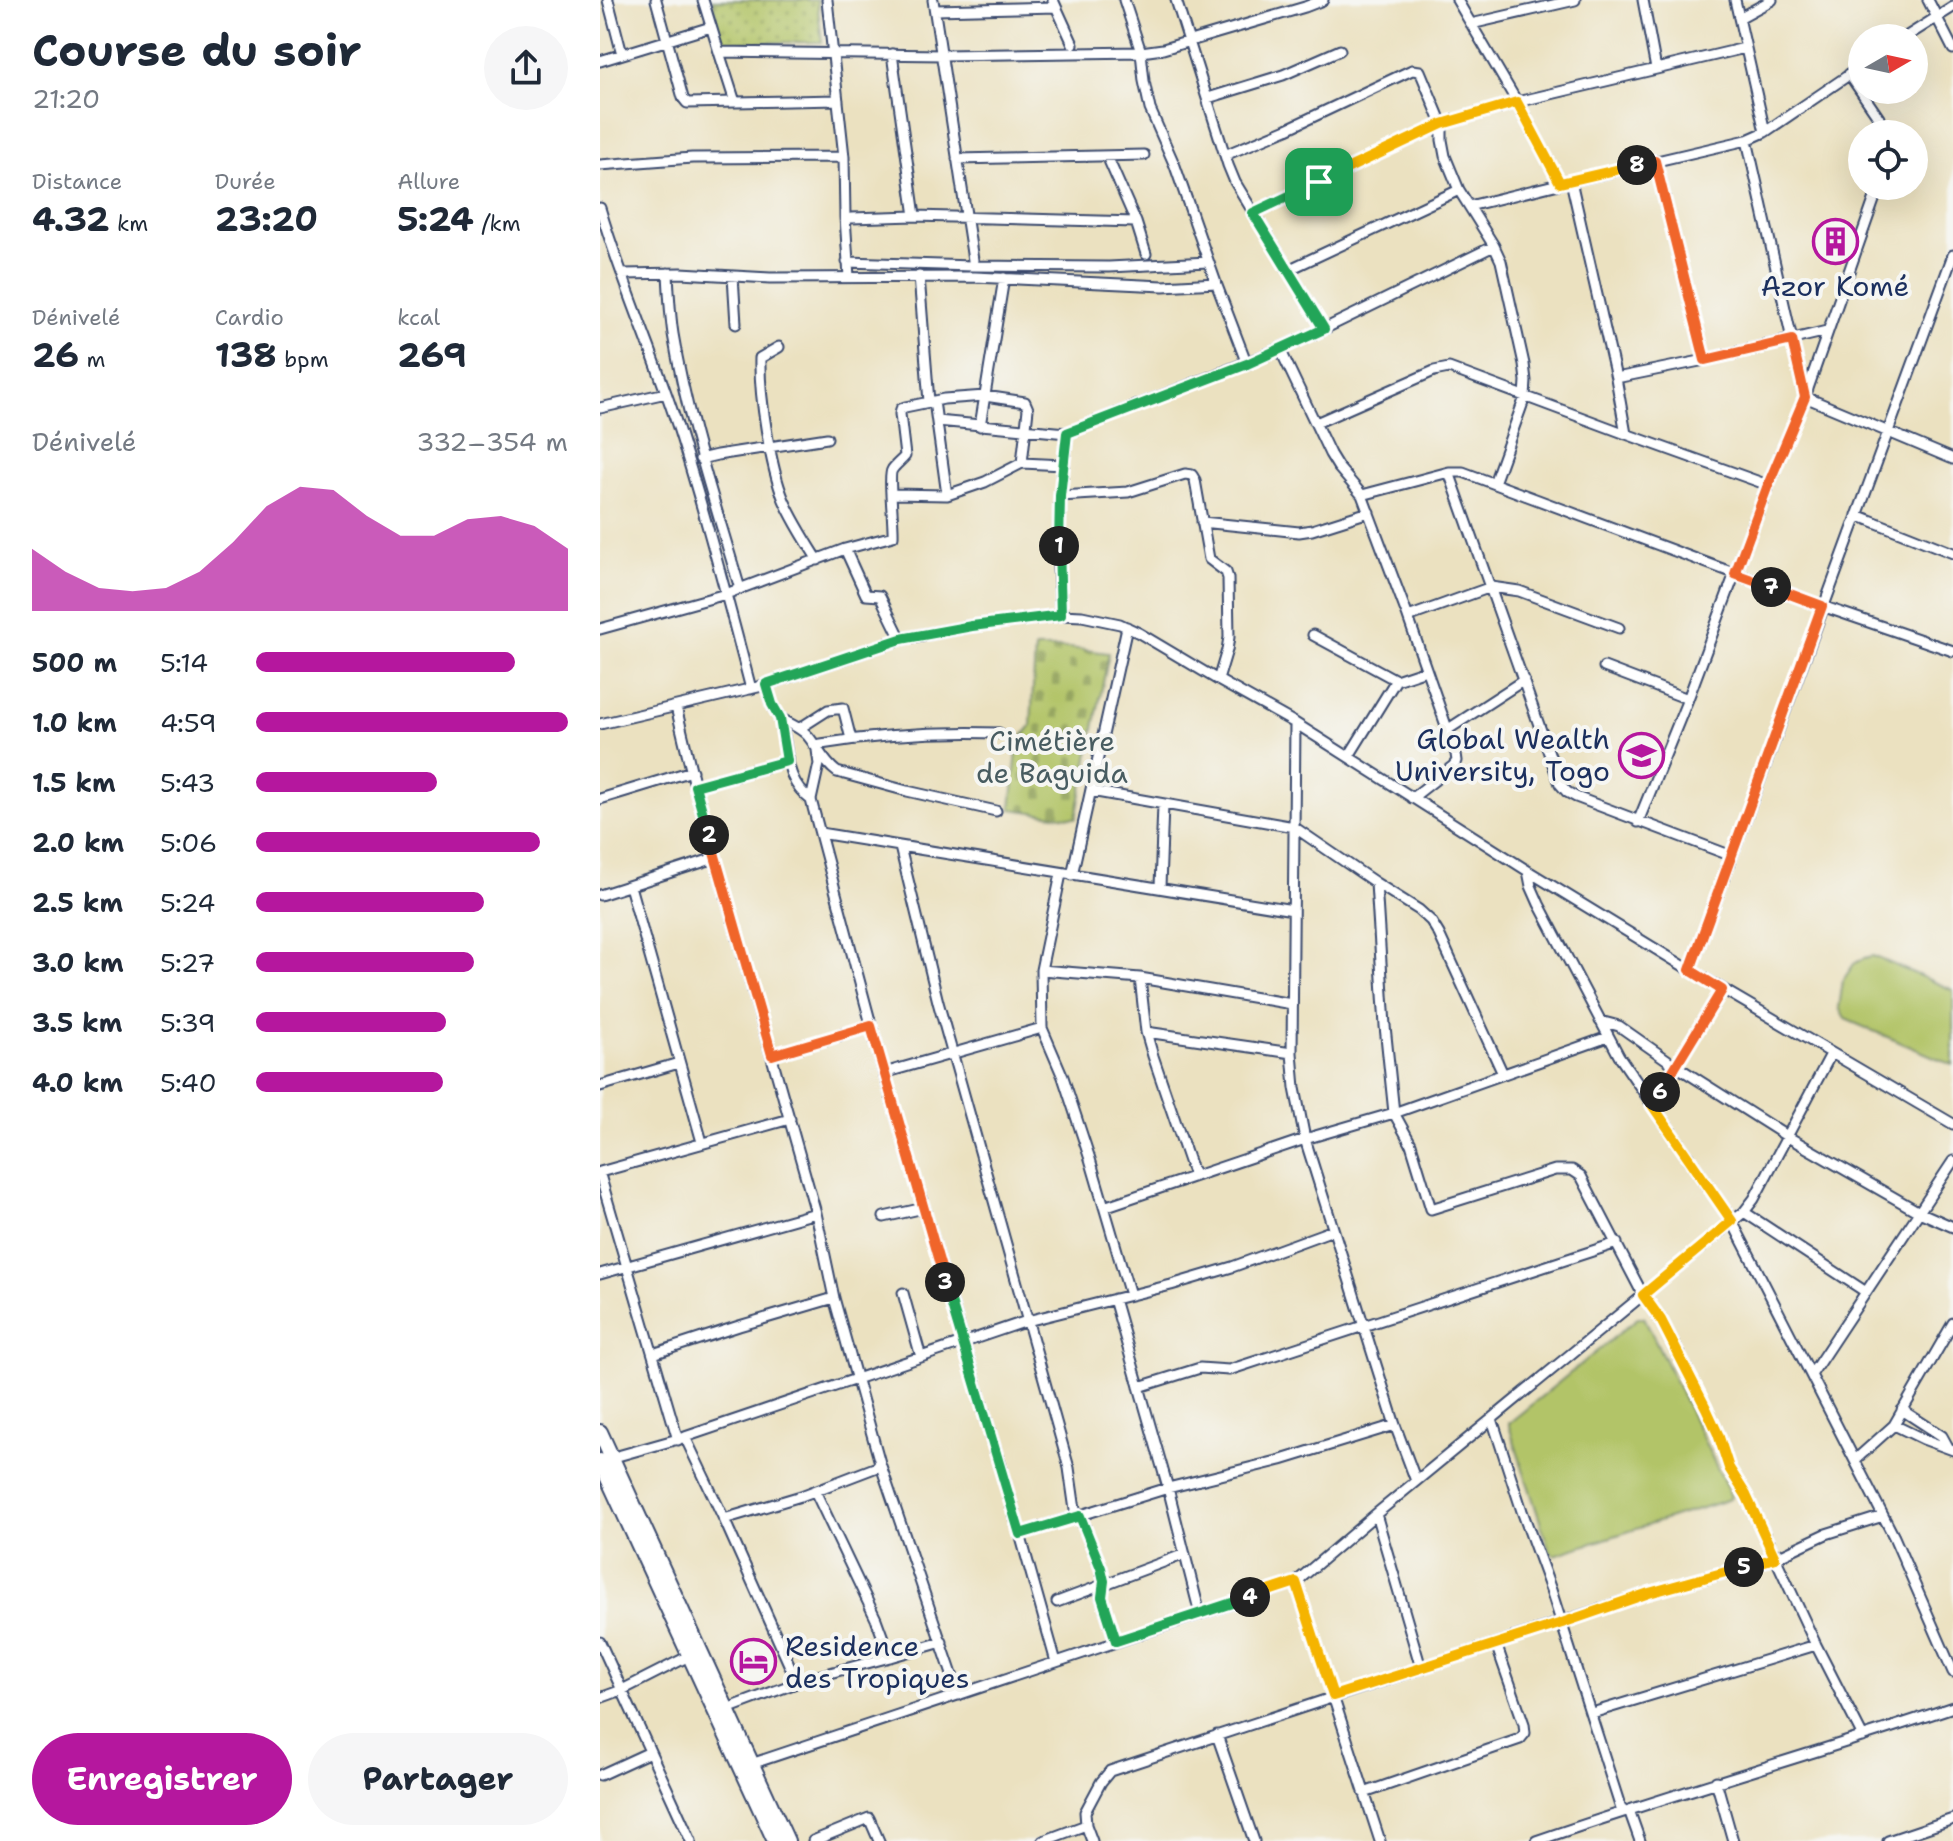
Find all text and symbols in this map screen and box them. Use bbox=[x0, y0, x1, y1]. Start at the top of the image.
text: Course du soir bbox=[32, 21, 362, 80]
north arrow bbox=[1848, 24, 1928, 104]
map controls bbox=[1848, 24, 1928, 200]
button: share bbox=[484, 26, 568, 110]
text: 21:20 bbox=[32, 81, 100, 116]
button: locate bbox=[1848, 120, 1928, 200]
pin: 8 bbox=[1617, 145, 1657, 185]
pin bbox=[1285, 148, 1353, 216]
text: 8 bbox=[1629, 150, 1645, 179]
icon: arrive bbox=[1297, 160, 1341, 204]
text: Distance bbox=[32, 167, 122, 196]
text: Durée bbox=[215, 167, 276, 196]
text: Allure bbox=[397, 167, 460, 196]
text: 4.32 bbox=[32, 196, 110, 242]
text: 23:20 bbox=[215, 196, 318, 242]
text: 5:24 bbox=[397, 196, 474, 242]
text: km bbox=[110, 209, 148, 238]
text: /km bbox=[474, 209, 521, 238]
building icon: Azor Komé bbox=[1811, 217, 1859, 265]
place label: Azor Komé bbox=[1761, 267, 1909, 305]
text: Dénivelé bbox=[32, 303, 120, 332]
text: Cardio bbox=[215, 303, 284, 332]
text: kcal bbox=[397, 303, 440, 332]
text: 26 bbox=[32, 332, 79, 378]
text: 138 bbox=[215, 332, 277, 378]
text: 269 bbox=[397, 332, 467, 378]
text: m bbox=[79, 345, 106, 374]
text: bpm bbox=[277, 345, 329, 374]
text: Dénivelé bbox=[32, 424, 137, 459]
text: 332–354 m bbox=[416, 424, 568, 459]
pin: 1 bbox=[1039, 526, 1079, 566]
text: 1 bbox=[1054, 531, 1064, 560]
pin: 7 bbox=[1751, 567, 1791, 607]
text: 7 bbox=[1763, 572, 1779, 601]
text: 500 m bbox=[32, 645, 117, 680]
text: 5:14 bbox=[160, 645, 208, 680]
text: 1.0 km bbox=[32, 705, 117, 740]
text: 4:59 bbox=[160, 705, 217, 740]
place label: Global Wealth University, Togo bbox=[1395, 720, 1610, 790]
park label: Cimétière de Baguida bbox=[976, 722, 1128, 792]
school or university icon: Global Wealth University, Togo bbox=[1617, 731, 1665, 779]
text: 1.5 km bbox=[32, 765, 116, 800]
text: 5:43 bbox=[160, 765, 215, 800]
pin: 2 bbox=[689, 815, 729, 855]
text: 2 bbox=[701, 820, 717, 849]
text: 2.0 km bbox=[32, 825, 124, 860]
text: 5:06 bbox=[160, 825, 217, 860]
text: 2.5 km bbox=[32, 885, 123, 920]
text: 5:24 bbox=[160, 885, 215, 920]
text: 3.0 km bbox=[32, 945, 124, 980]
text: 5:27 bbox=[160, 945, 215, 980]
text: 3.5 km bbox=[32, 1005, 123, 1040]
text: 5:39 bbox=[160, 1005, 216, 1040]
text: 4.0 km bbox=[32, 1065, 123, 1100]
text: 5:40 bbox=[160, 1065, 217, 1100]
pin: 6 bbox=[1640, 1072, 1680, 1112]
text: 6 bbox=[1652, 1077, 1668, 1106]
pin: 3 bbox=[925, 1262, 965, 1302]
text: 3 bbox=[937, 1267, 953, 1296]
pin: 5 bbox=[1724, 1547, 1764, 1587]
text: 5 bbox=[1737, 1552, 1751, 1581]
pin: 4 bbox=[1230, 1577, 1270, 1617]
text: 4 bbox=[1242, 1582, 1258, 1611]
place label: Residence des Tropiques bbox=[785, 1627, 970, 1697]
hotel icon: Residence des Tropiques bbox=[730, 1638, 778, 1686]
button: Enregistrer bbox=[32, 1733, 292, 1825]
button: Partager bbox=[308, 1733, 568, 1825]

